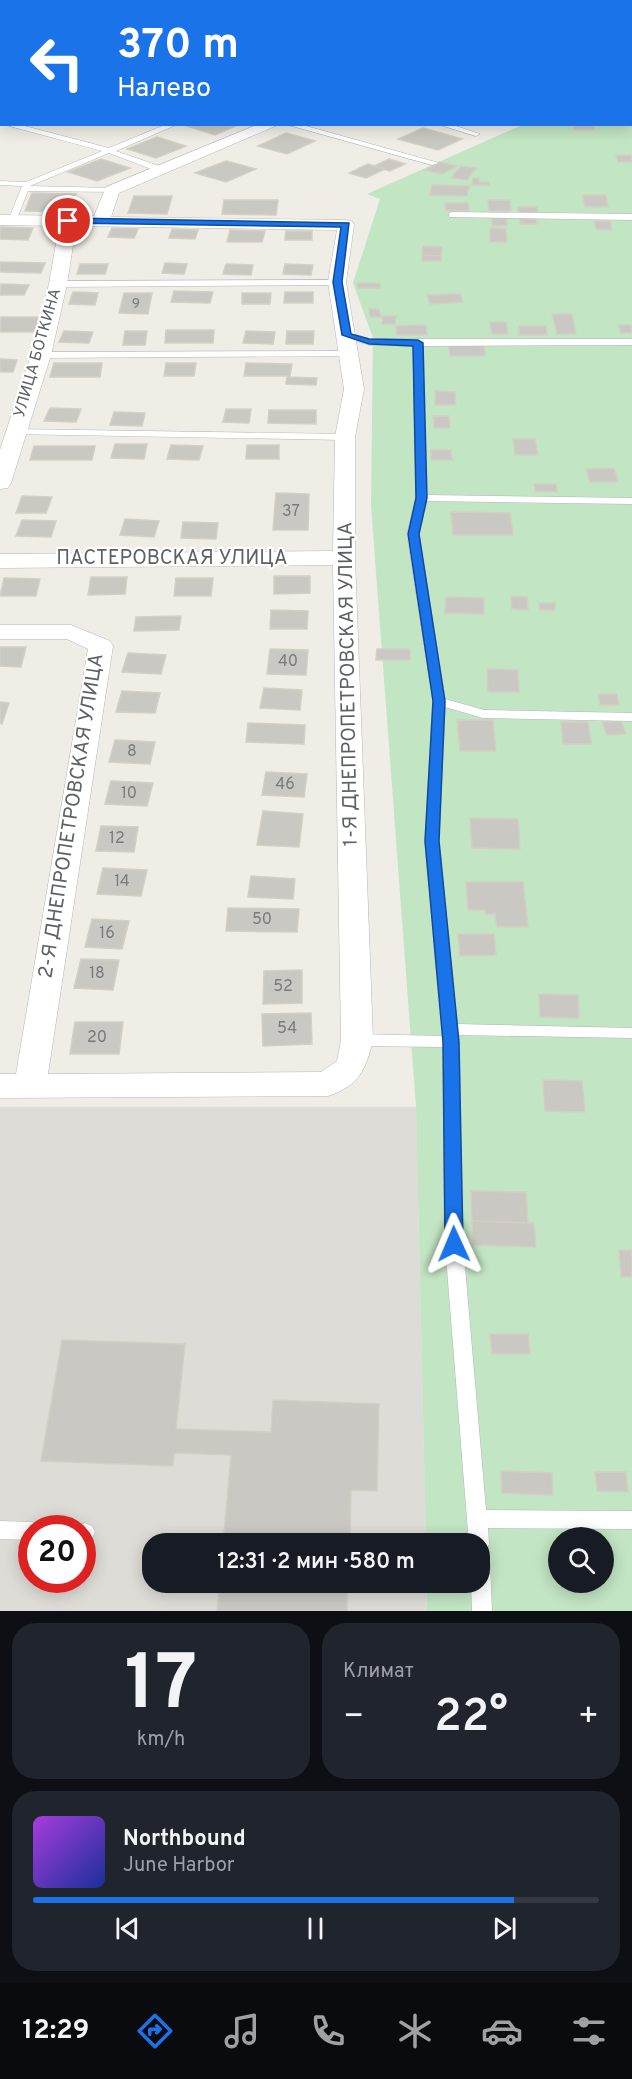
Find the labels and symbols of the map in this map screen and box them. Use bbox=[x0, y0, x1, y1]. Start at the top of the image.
pin bbox=[42, 195, 93, 246]
street label: УЛИЦА БОТКИНА bbox=[10, 286, 66, 420]
house number: 9 bbox=[132, 295, 140, 312]
house number: 37 bbox=[282, 502, 300, 522]
street label: 1-Я ДНЕПРОПЕТРОВСКАЯ УЛИЦА bbox=[333, 521, 365, 847]
street label: ПАСТЕРОВСКАЯ УЛИЦА bbox=[56, 546, 288, 572]
street label: 2-Я ДНЕПРОПЕТРОВСКАЯ УЛИЦА bbox=[33, 652, 111, 980]
house number: 40 bbox=[278, 652, 298, 672]
house number: 8 bbox=[127, 742, 137, 762]
house number: 46 bbox=[275, 775, 295, 795]
house number: 10 bbox=[121, 784, 137, 804]
house number: 12 bbox=[109, 829, 125, 849]
house number: 14 bbox=[114, 872, 130, 892]
house number: 50 bbox=[252, 910, 272, 930]
house number: 16 bbox=[99, 924, 115, 944]
house number: 18 bbox=[89, 964, 105, 984]
house number: 52 bbox=[273, 977, 293, 997]
house number: 54 bbox=[277, 1019, 297, 1039]
house number: 20 bbox=[87, 1028, 107, 1048]
position arrow bbox=[422, 1212, 486, 1276]
speed limit sign: 20 bbox=[18, 1515, 96, 1593]

